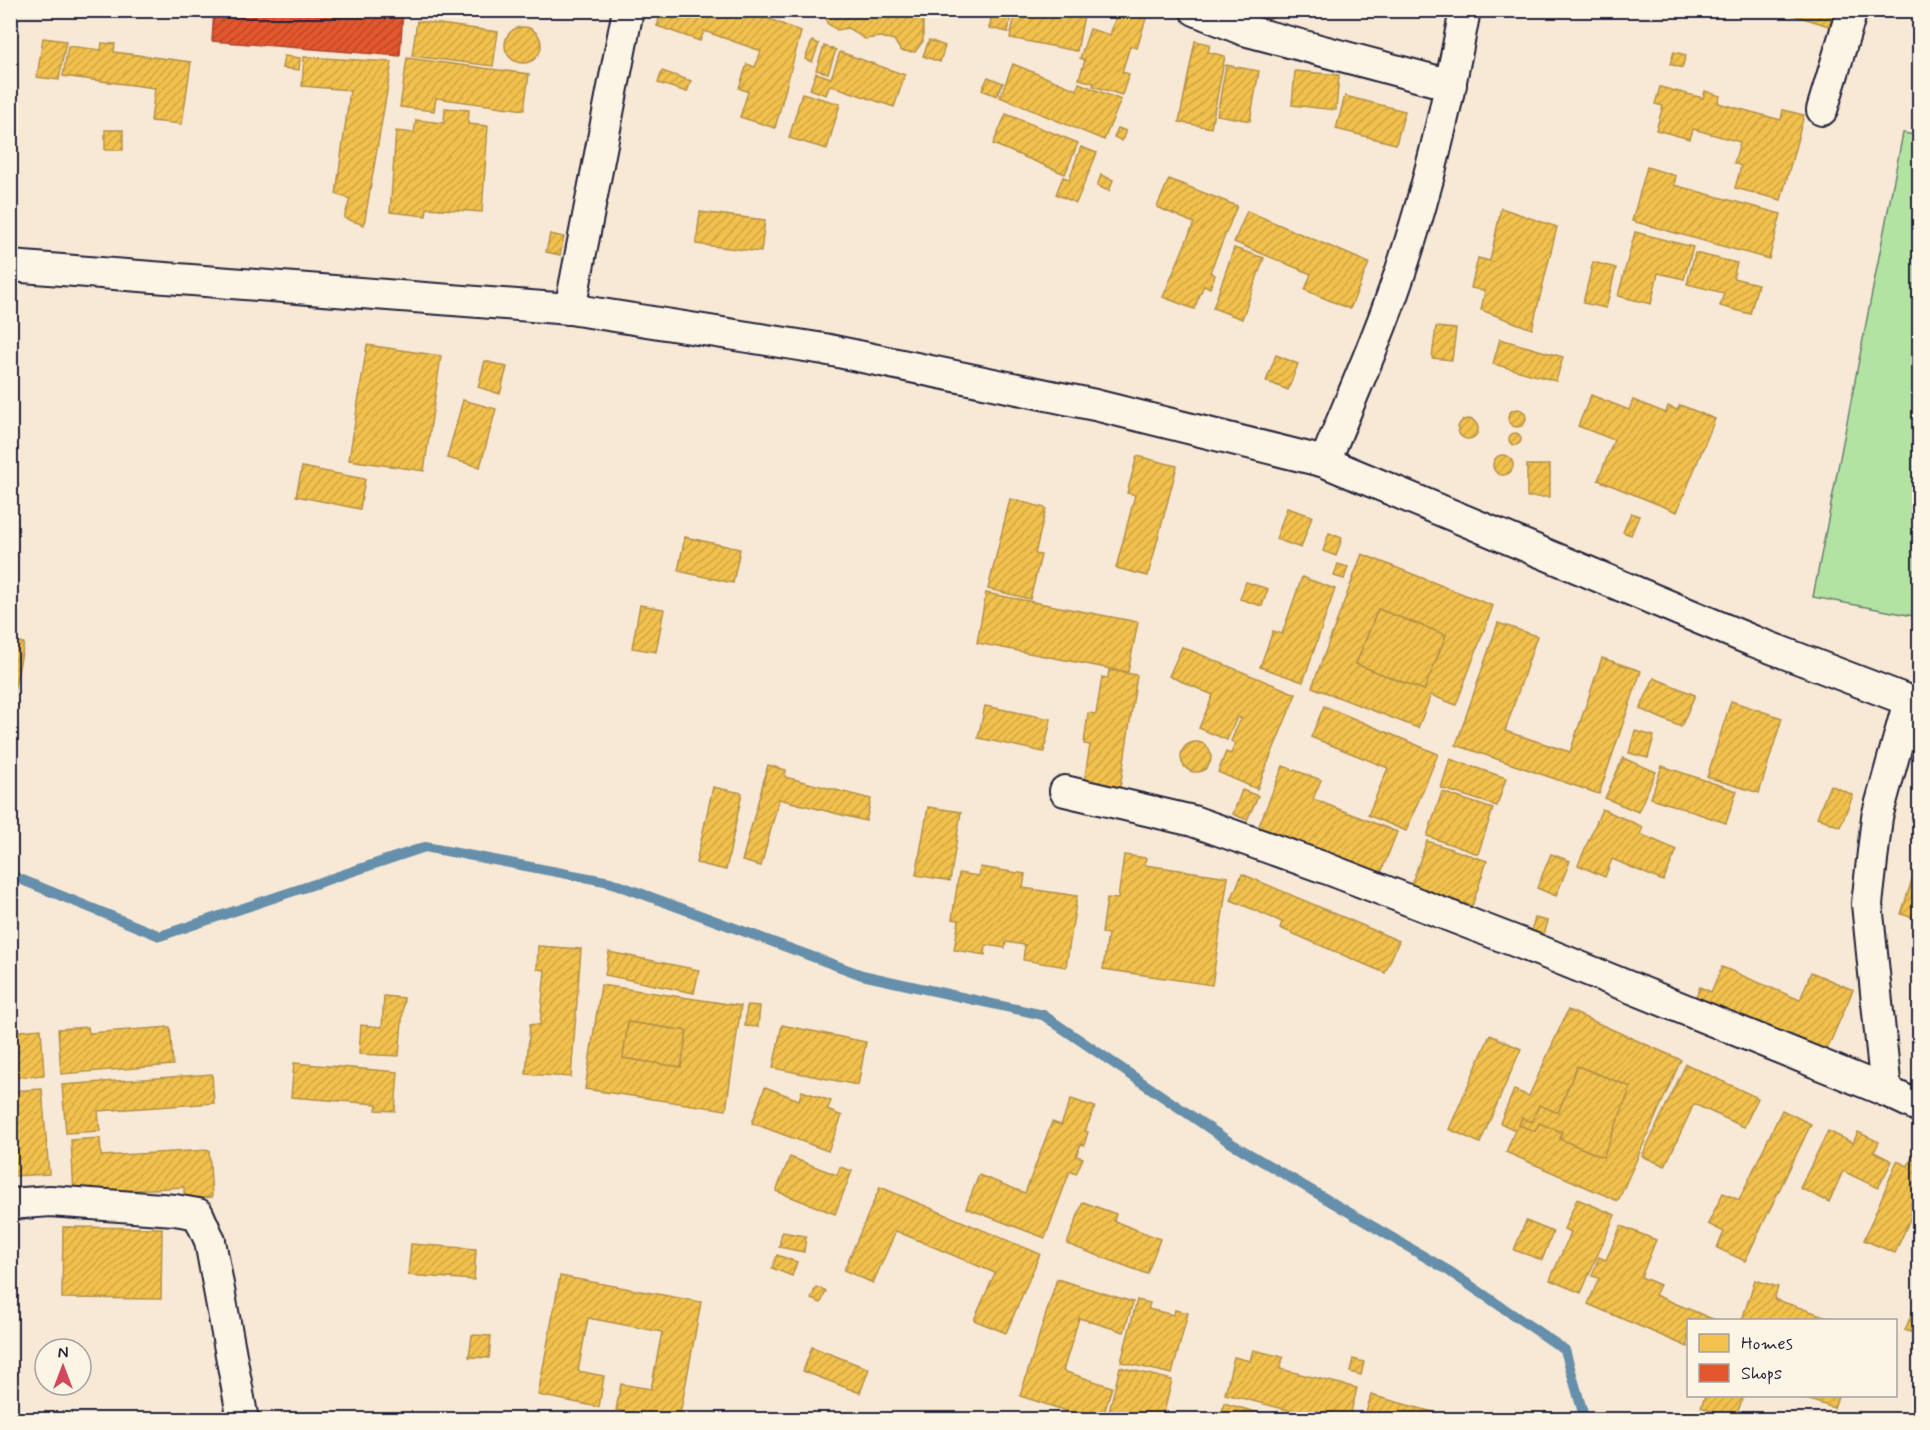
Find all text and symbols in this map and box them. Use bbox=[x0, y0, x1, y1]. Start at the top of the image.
legend bbox=[1687, 1319, 1897, 1397]
text: Homes bbox=[1741, 1332, 1793, 1356]
north arrow bbox=[33, 1337, 93, 1397]
text: N bbox=[58, 1343, 68, 1364]
text: Shops bbox=[1741, 1362, 1782, 1386]

